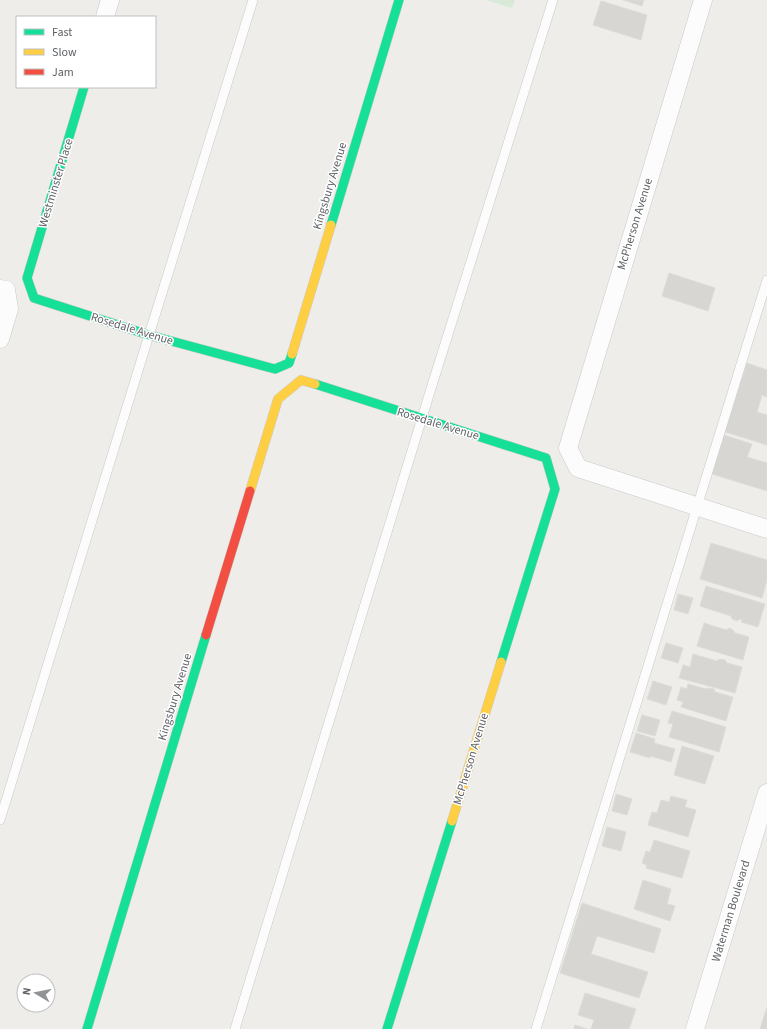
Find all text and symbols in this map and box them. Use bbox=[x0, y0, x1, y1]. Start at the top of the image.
legend bbox=[16, 16, 156, 88]
text: Fast bbox=[52, 24, 72, 41]
text: Slow bbox=[52, 44, 77, 61]
text: Jam bbox=[52, 64, 74, 81]
street label: Westminster Place bbox=[34, 137, 78, 229]
street label: Kingsbury Avenue bbox=[309, 140, 351, 232]
street label: McPherson Avenue bbox=[613, 176, 657, 272]
street label: Rosedale Avenue bbox=[89, 308, 175, 350]
street label: Rosedale Avenue bbox=[395, 403, 481, 445]
street label: Kingsbury Avenue bbox=[154, 651, 196, 743]
street label: McPherson Avenue bbox=[449, 711, 493, 807]
street label: Waterman Boulevard bbox=[707, 858, 755, 964]
north arrow bbox=[16, 973, 56, 1013]
text: N bbox=[19, 986, 35, 996]

